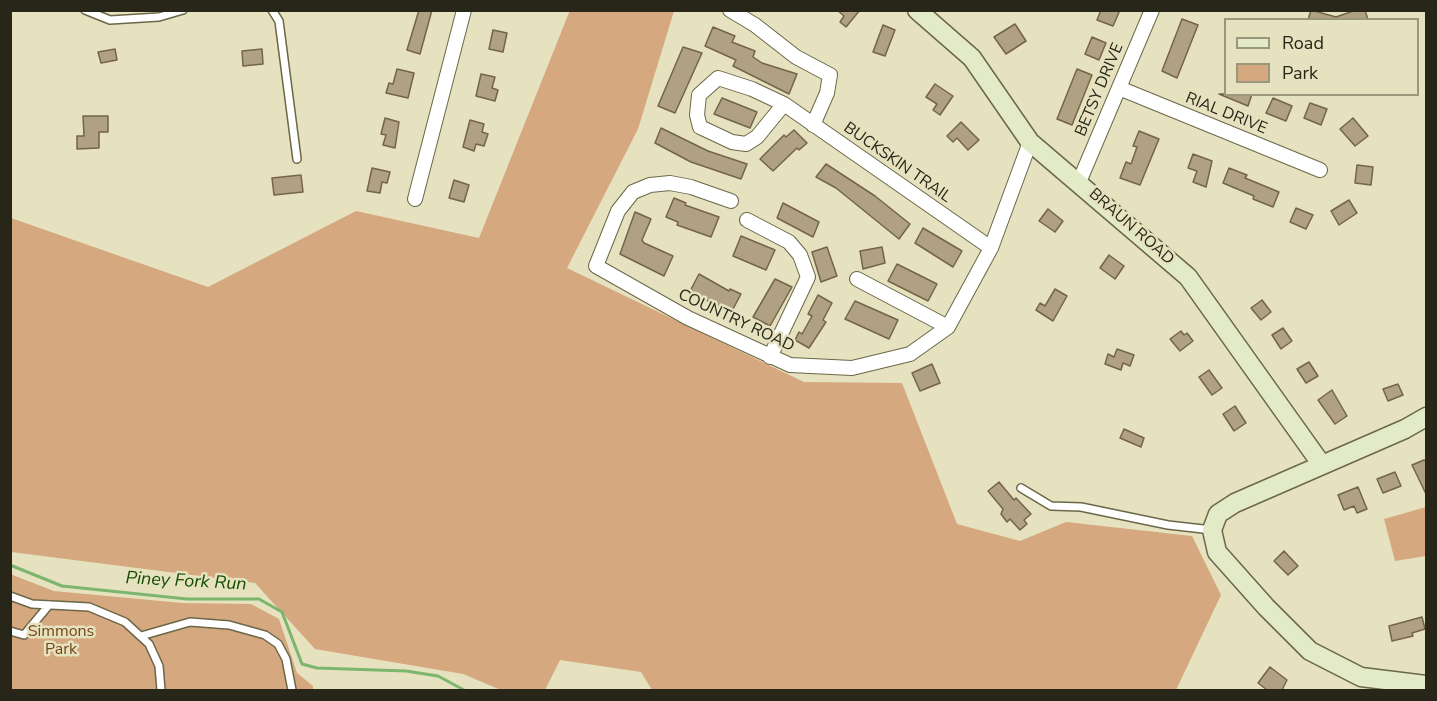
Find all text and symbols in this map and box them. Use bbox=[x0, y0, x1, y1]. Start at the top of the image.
legend bbox=[1224, 18, 1419, 96]
text: Road bbox=[1282, 31, 1324, 55]
street label: BETSY DRIVE bbox=[1072, 40, 1128, 140]
text: Park bbox=[1282, 61, 1318, 85]
street label: RIAL DRIVE bbox=[1182, 89, 1270, 139]
street label: BUCKSKIN TRAIL bbox=[839, 119, 955, 207]
street label: BRAUN ROAD bbox=[1084, 185, 1178, 269]
street label: COUNTRY ROAD bbox=[675, 286, 797, 356]
water label: Piney Fork Run bbox=[125, 568, 247, 596]
park label: Simmons Park bbox=[28, 622, 94, 660]

